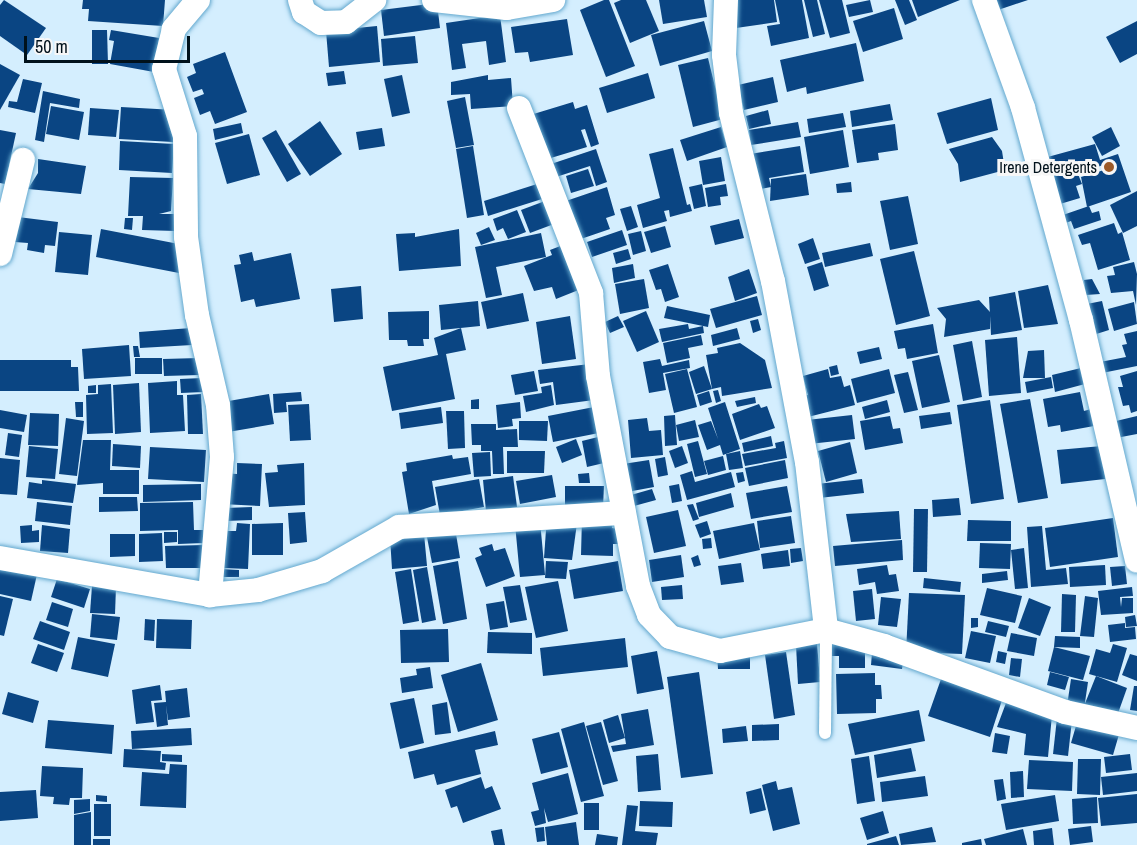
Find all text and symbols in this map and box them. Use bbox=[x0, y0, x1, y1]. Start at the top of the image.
scale bar bbox=[27, 24, 194, 62]
text: 50 m bbox=[35, 34, 68, 59]
place label: Irene Detergents bbox=[999, 157, 1097, 177]
marker: Irene Detergents bbox=[1102, 160, 1116, 174]

